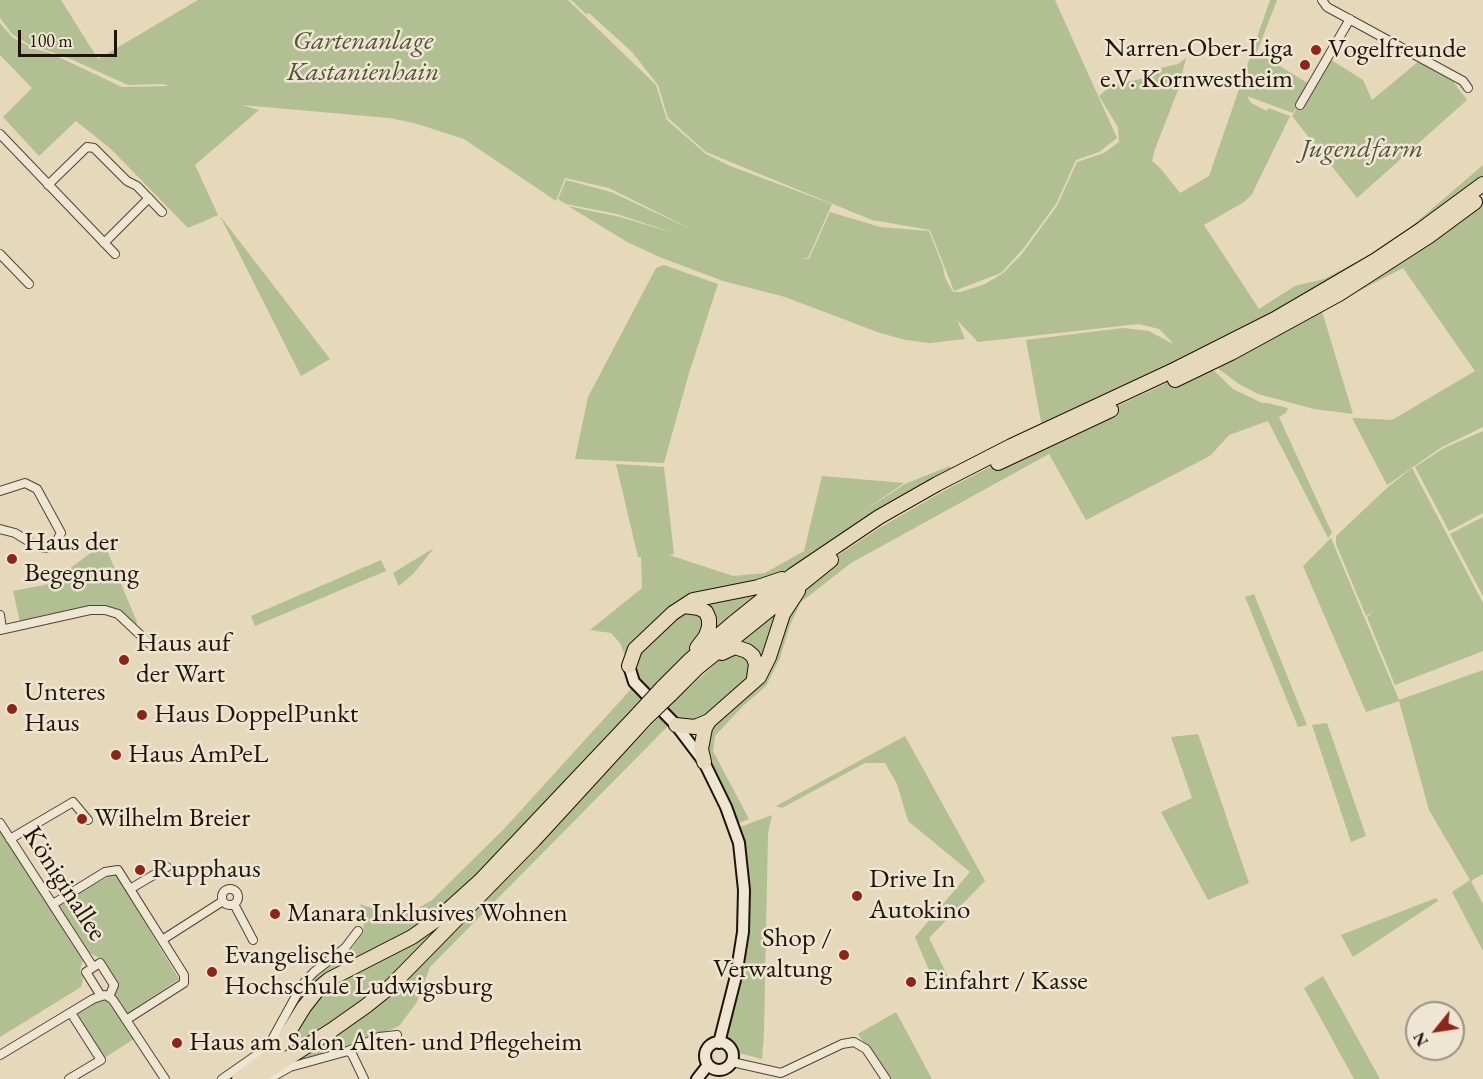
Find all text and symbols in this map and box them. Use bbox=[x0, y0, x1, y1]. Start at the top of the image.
scale bar bbox=[21, 18, 120, 56]
park label: Gartenanlage Kastanienhain bbox=[287, 26, 439, 89]
text: 100 m bbox=[29, 29, 73, 52]
place label: Narren-Ober-Liga e.V. Kornwestheim bbox=[1100, 33, 1293, 96]
place label: Vogelfreunde bbox=[1328, 34, 1466, 66]
marker: Vogelfreunde bbox=[1309, 43, 1323, 57]
marker: Narren-Ober-Liga e.V. Kornwestheim bbox=[1298, 58, 1312, 72]
park label: Jugendfarm bbox=[1301, 134, 1423, 166]
place label: Haus der Begegnung bbox=[24, 527, 139, 590]
marker: Haus der Begegnung bbox=[5, 552, 19, 566]
place label: Haus auf der Wart bbox=[136, 628, 231, 691]
marker: Haus auf der Wart bbox=[117, 653, 131, 667]
place label: Unteres Haus bbox=[24, 677, 105, 740]
place label: Haus DoppelPunkt bbox=[154, 699, 358, 731]
marker: Unteres Haus bbox=[5, 702, 19, 716]
marker: Haus DoppelPunkt bbox=[135, 708, 149, 722]
place label: Haus AmPeL bbox=[128, 739, 269, 771]
marker: Haus AmPeL bbox=[109, 748, 123, 762]
place label: Wilhelm Breier bbox=[94, 803, 250, 835]
marker: Wilhelm Breier bbox=[75, 812, 89, 826]
street label: Königinallee bbox=[15, 821, 113, 947]
place label: Rupphaus bbox=[152, 854, 261, 886]
marker: Rupphaus bbox=[133, 863, 147, 877]
place label: Drive In Autokino bbox=[869, 864, 970, 927]
marker: Drive In Autokino bbox=[850, 889, 864, 903]
place label: Manara Inklusives Wohnen bbox=[287, 898, 568, 930]
marker: Manara Inklusives Wohnen bbox=[268, 907, 282, 921]
place label: Shop / Verwaltung bbox=[713, 923, 832, 986]
place label: Evangelische Hochschule Ludwigsburg bbox=[224, 940, 493, 1003]
marker: Shop / Verwaltung bbox=[837, 948, 851, 962]
marker: Evangelische Hochschule Ludwigsburg bbox=[205, 965, 219, 979]
place label: Einfahrt / Kasse bbox=[923, 966, 1088, 998]
marker: Einfahrt / Kasse bbox=[904, 975, 918, 989]
north arrow bbox=[1405, 1001, 1465, 1061]
place label: Haus am Salon Alten- und Pflegeheim bbox=[189, 1027, 582, 1059]
text: N bbox=[1408, 1028, 1433, 1050]
marker: Haus am Salon Alten- und Pflegeheim bbox=[170, 1036, 184, 1050]

